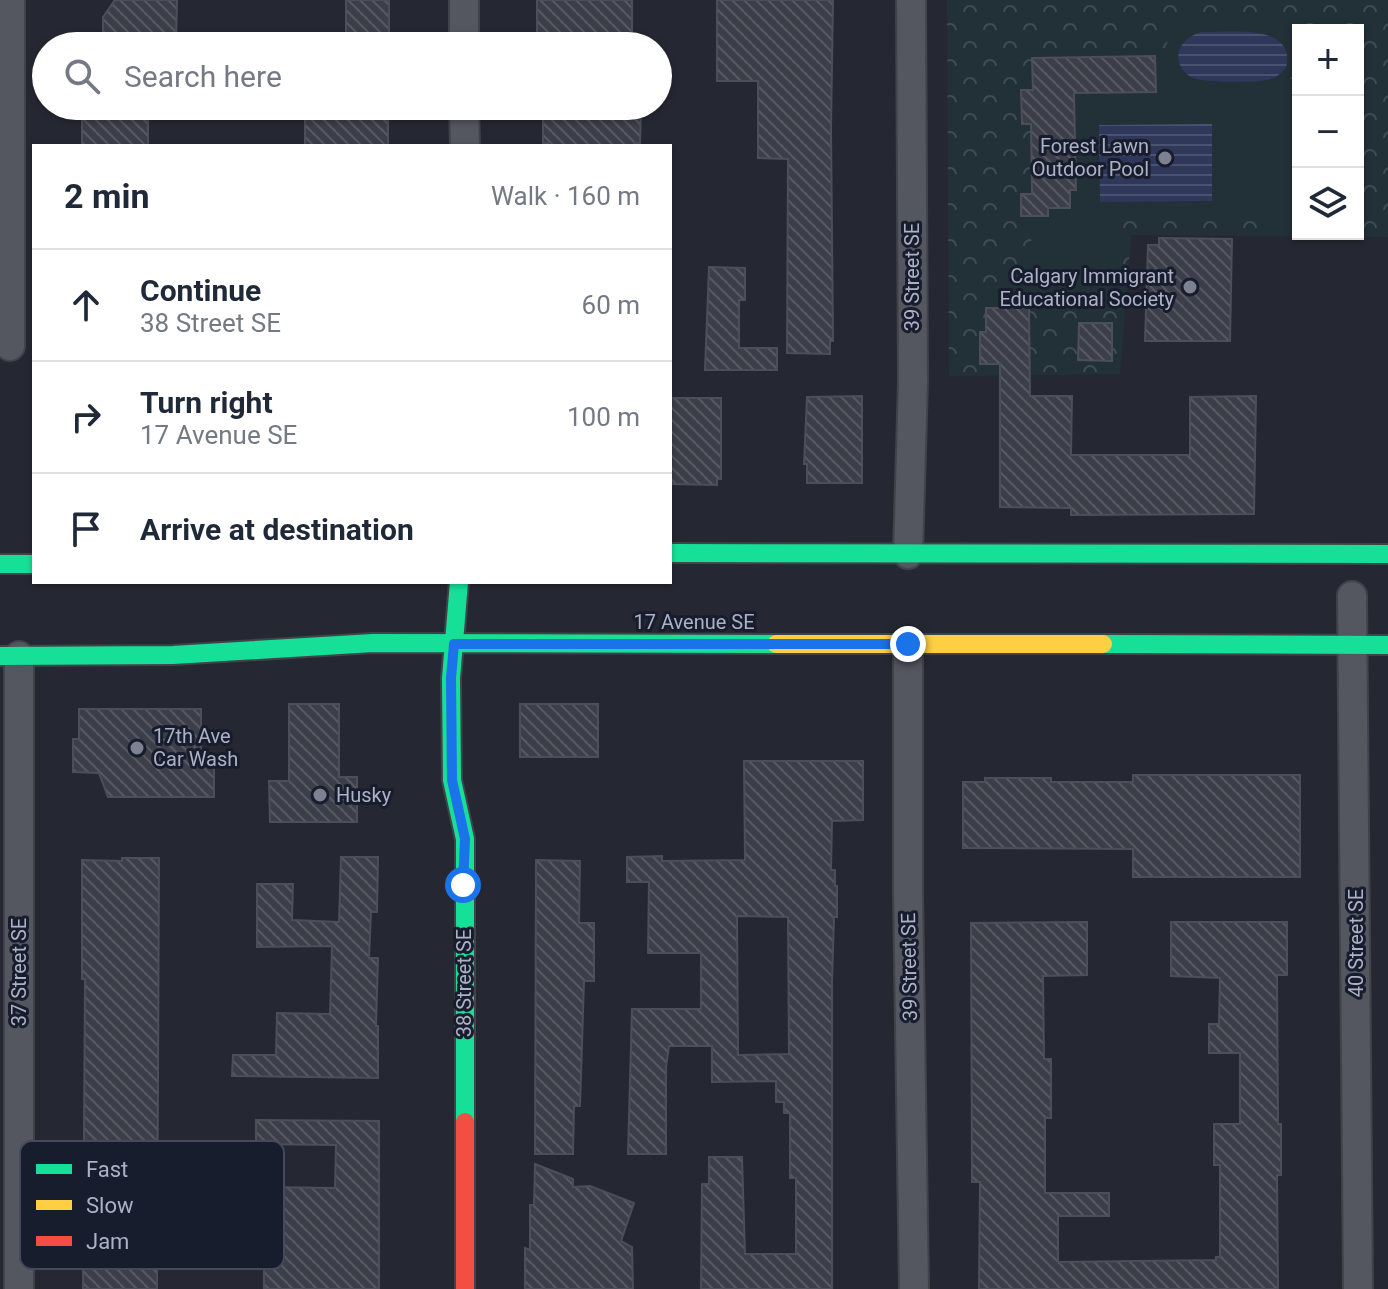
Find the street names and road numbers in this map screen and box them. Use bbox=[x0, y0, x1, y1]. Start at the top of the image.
street label: 39 Street SE bbox=[900, 223, 924, 331]
street label: 17 Avenue SE bbox=[633, 610, 755, 634]
street label: 40 Street SE bbox=[1344, 889, 1368, 997]
street label: 39 Street SE bbox=[896, 913, 922, 1021]
street label: 37 Street SE bbox=[7, 918, 31, 1026]
street label: 38 Street SE bbox=[452, 929, 476, 1037]

